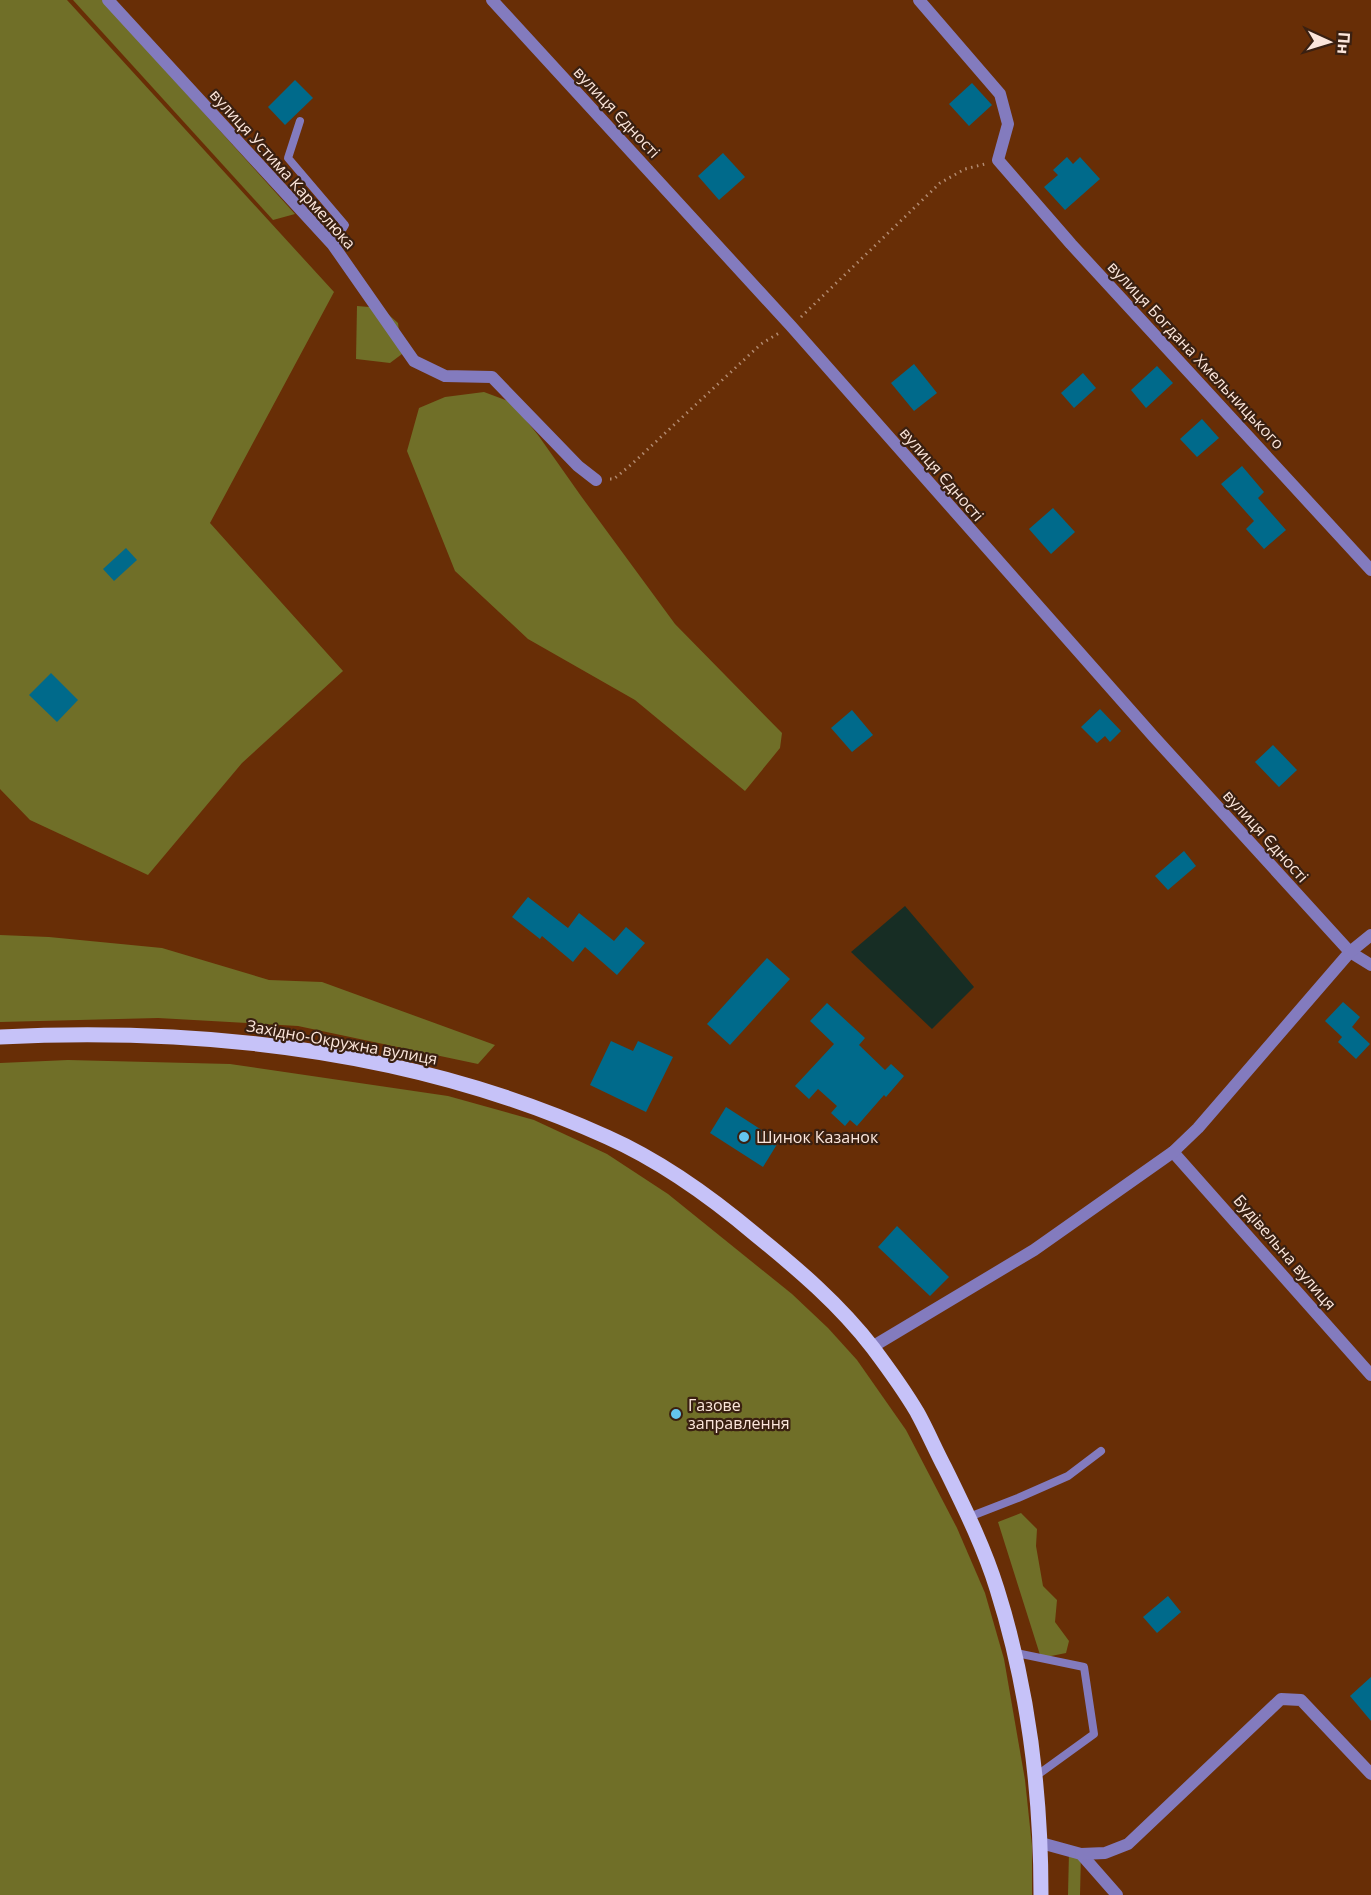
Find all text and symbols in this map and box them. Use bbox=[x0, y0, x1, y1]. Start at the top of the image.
north arrow bbox=[1299, 12, 1359, 72]
text: Пн bbox=[1332, 31, 1356, 55]
street label: вулиця Єдності bbox=[569, 61, 665, 163]
street label: вулиця Устима Кармелюка bbox=[205, 84, 361, 254]
street label: вулиця Богдана Хмельницького bbox=[1103, 256, 1289, 454]
street label: вулиця Єдності bbox=[895, 422, 989, 526]
street label: вулиця Єдності bbox=[1218, 785, 1314, 887]
street label: Західно-Окружна вулиця bbox=[245, 1014, 439, 1070]
place label: Шинок Казанок bbox=[756, 1126, 879, 1148]
marker: Шинок Казанок bbox=[737, 1130, 751, 1144]
street label: Будівельна вулиця bbox=[1229, 1190, 1341, 1314]
place label: Газове заправлення bbox=[688, 1394, 790, 1434]
marker: Газове заправлення bbox=[669, 1407, 683, 1421]

